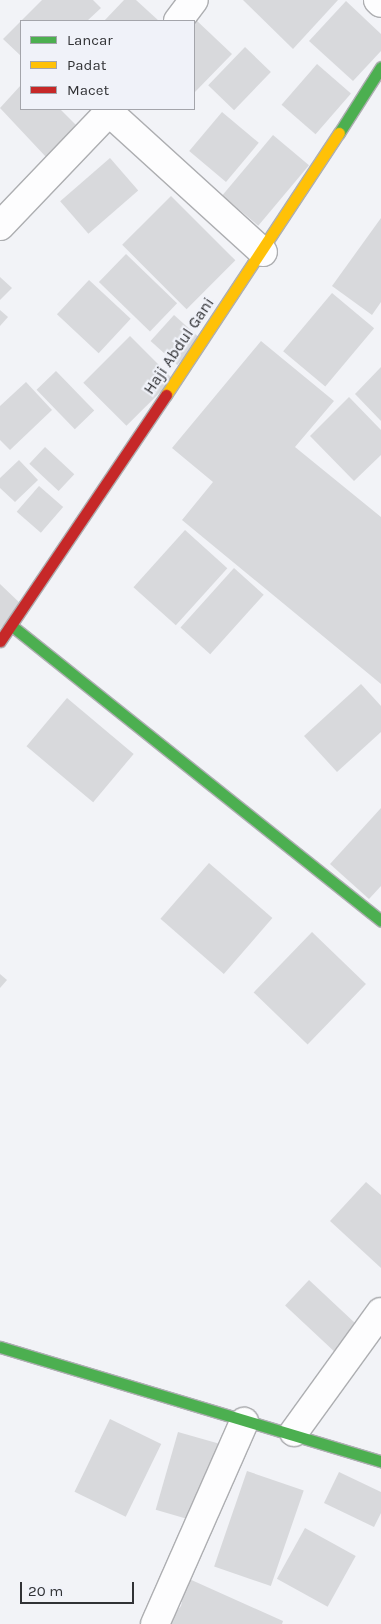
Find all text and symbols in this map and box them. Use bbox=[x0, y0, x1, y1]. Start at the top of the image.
legend bbox=[20, 20, 195, 110]
text: Lancar bbox=[67, 31, 113, 49]
text: Padat bbox=[67, 56, 106, 74]
text: Macet bbox=[67, 81, 109, 99]
street label: Haji Abdul Gani bbox=[140, 294, 218, 398]
scale bar bbox=[22, 1572, 136, 1604]
text: 20 m bbox=[28, 1582, 63, 1600]

